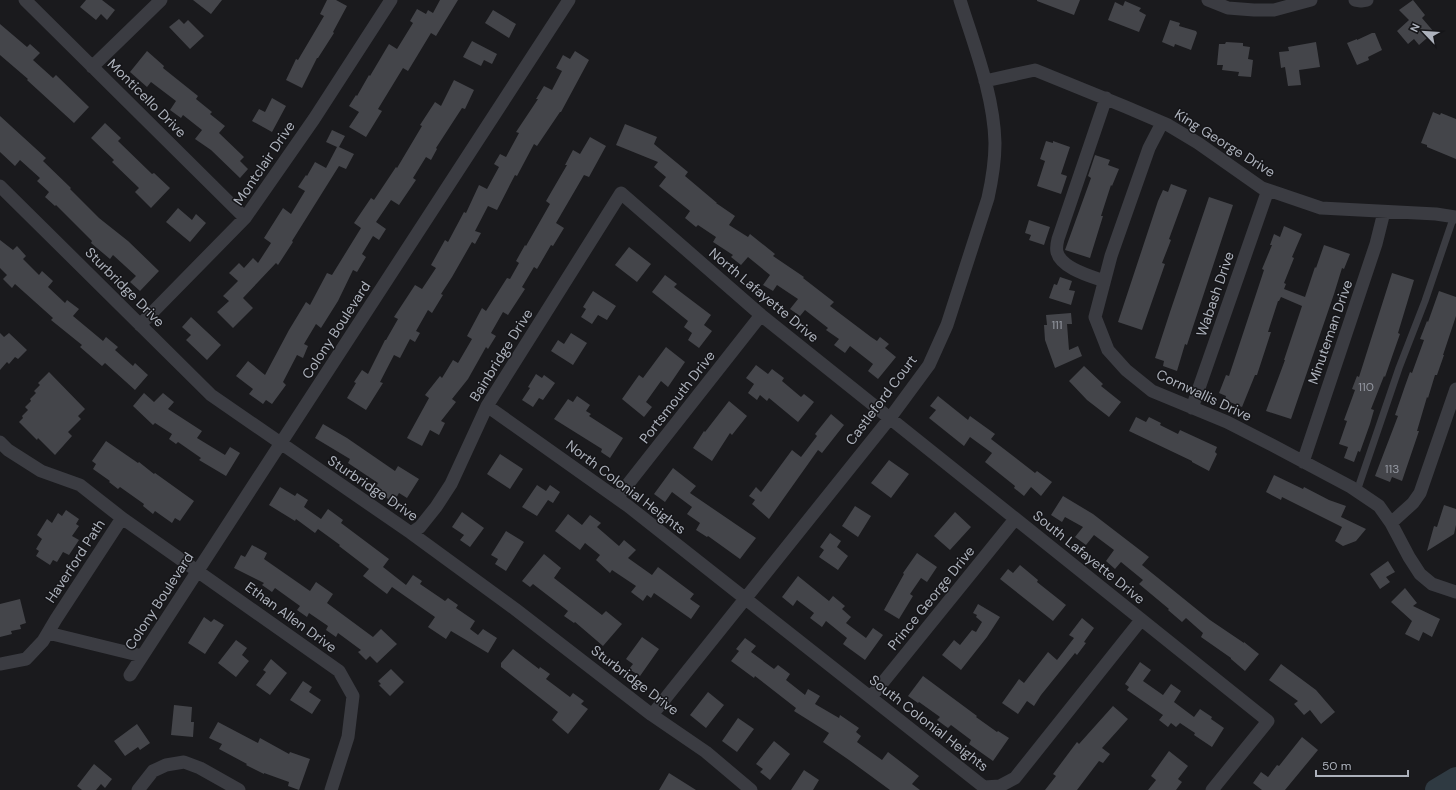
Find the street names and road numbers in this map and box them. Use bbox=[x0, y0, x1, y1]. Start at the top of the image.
street label: Monticello Drive bbox=[104, 55, 190, 141]
street label: King George Drive bbox=[1171, 105, 1279, 181]
street label: Montclair Drive bbox=[229, 117, 299, 208]
street label: Sturbridge Drive bbox=[81, 243, 169, 331]
street label: North Lafayette Drive bbox=[705, 244, 823, 346]
street label: Wabash Drive bbox=[1192, 249, 1238, 339]
street label: Minuteman Drive bbox=[1304, 277, 1356, 387]
street label: Colony Boulevard bbox=[298, 278, 374, 382]
street label: Bainbridge Drive bbox=[465, 305, 537, 405]
street label: Portsmouth Drive bbox=[635, 347, 719, 447]
street label: Castleford Court bbox=[841, 351, 921, 449]
street label: Cornwallis Drive bbox=[1153, 365, 1255, 425]
street label: North Colonial Heights bbox=[563, 436, 689, 538]
street label: Sturbridge Drive bbox=[324, 451, 422, 525]
street label: South Lafayette Drive bbox=[1029, 506, 1149, 608]
street label: Haverford Path bbox=[41, 516, 109, 606]
street label: Prince George Drive bbox=[884, 542, 978, 654]
street label: Colony Boulevard bbox=[121, 549, 197, 653]
street label: Ethan Allen Drive bbox=[242, 578, 341, 656]
street label: Sturbridge Drive bbox=[588, 641, 682, 719]
street label: South Colonial Heights bbox=[866, 671, 992, 775]

